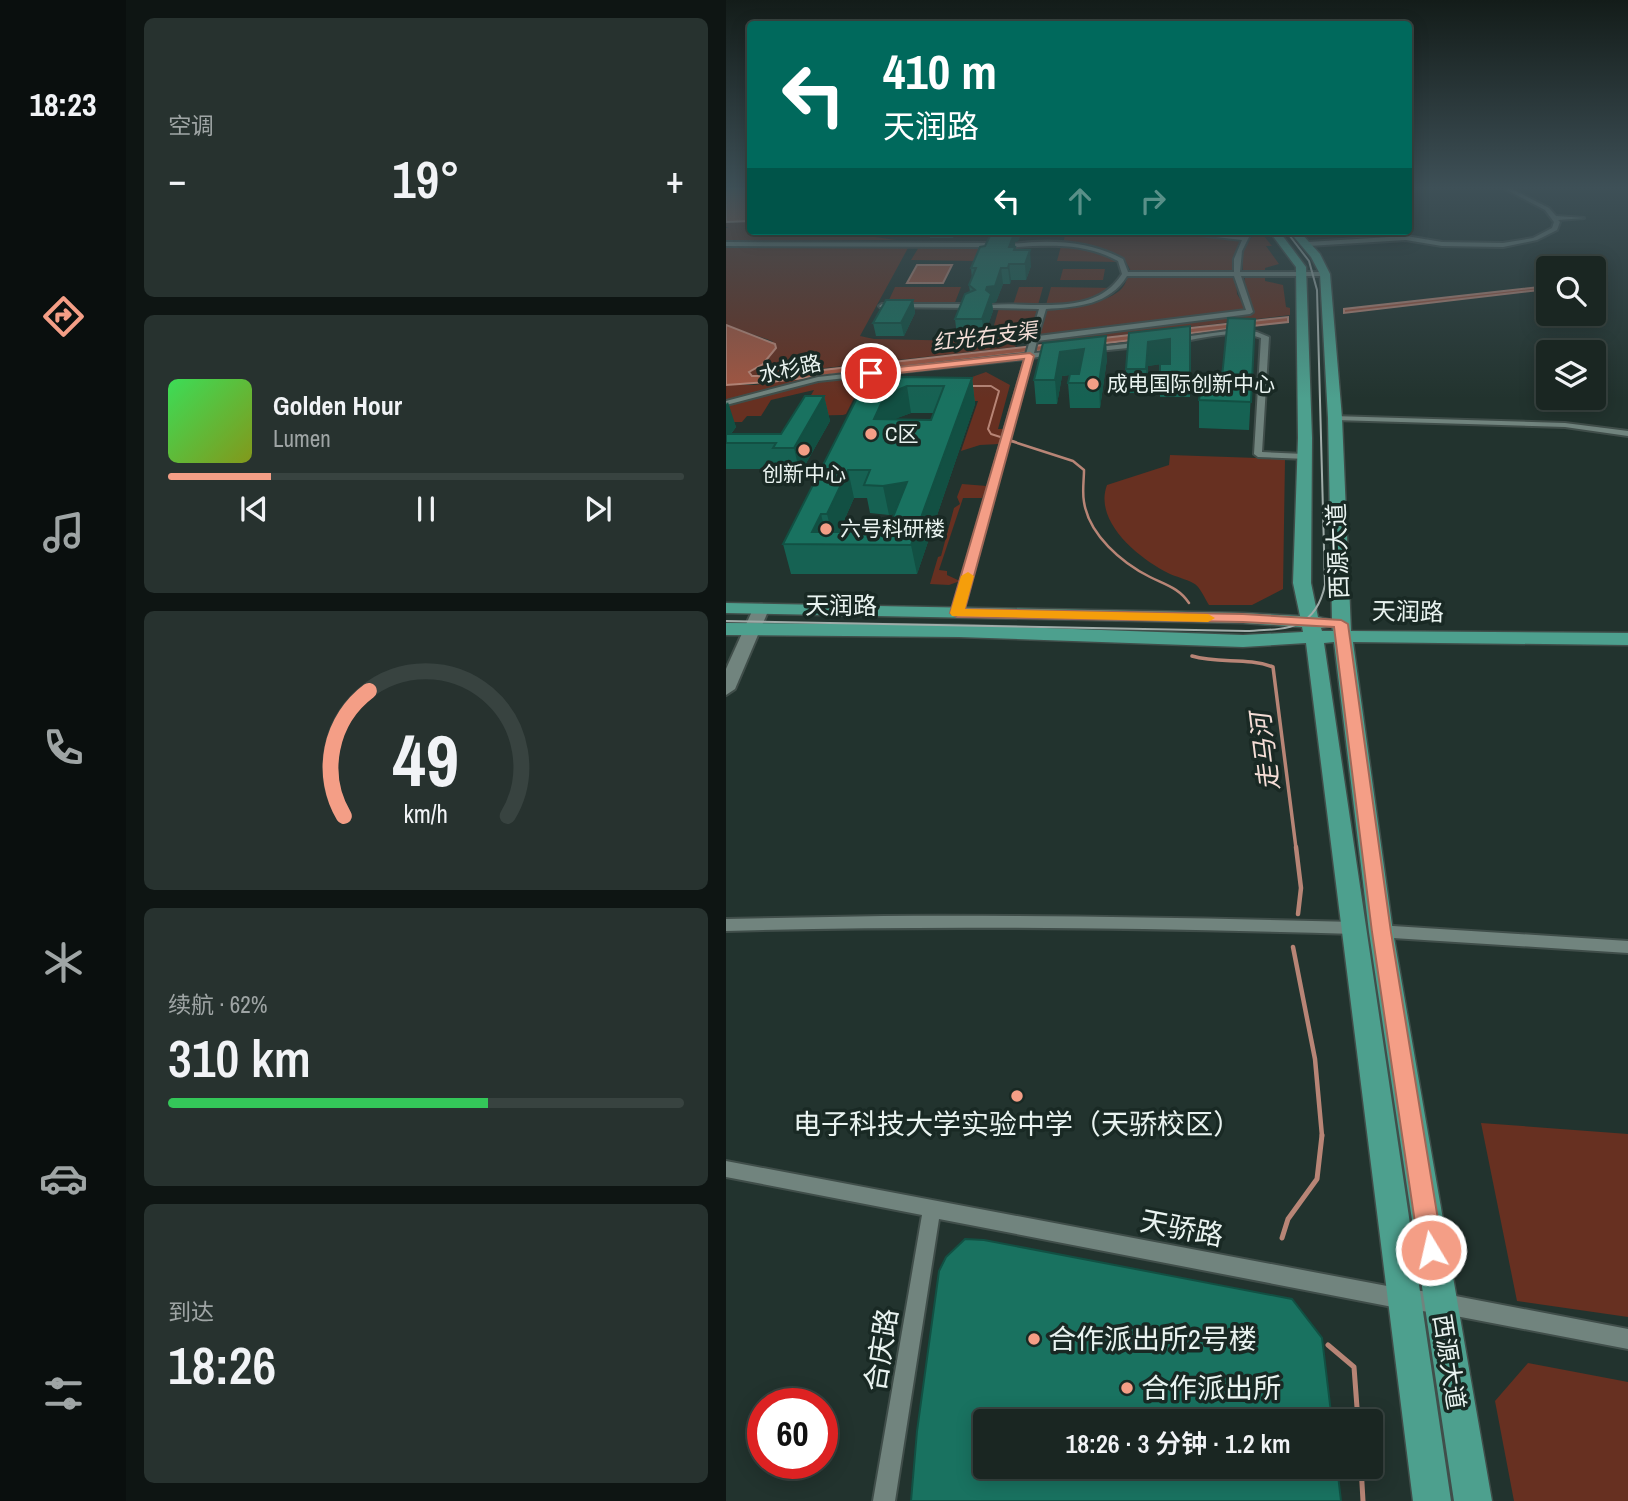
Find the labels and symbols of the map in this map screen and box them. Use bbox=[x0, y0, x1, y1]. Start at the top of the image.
water label: 红光右支渠 bbox=[931, 315, 1042, 357]
pin bbox=[841, 343, 901, 403]
street label: 水杉路 bbox=[756, 348, 824, 389]
place label: 成电国际创新中心 bbox=[1107, 369, 1275, 398]
marker: 成电国际创新中心 bbox=[1085, 376, 1101, 392]
place label: C区 bbox=[885, 419, 918, 448]
marker: C区 bbox=[863, 426, 879, 442]
marker: 创新中心 bbox=[796, 442, 812, 458]
place label: 创新中心 bbox=[762, 459, 846, 488]
street label: 西源大道 bbox=[1319, 503, 1355, 600]
place label: 六号科研楼 bbox=[840, 514, 945, 543]
marker: 六号科研楼 bbox=[818, 521, 834, 537]
street label: 天润路 bbox=[805, 589, 877, 621]
street label: 天润路 bbox=[1372, 594, 1444, 628]
water label: 走马河 bbox=[1242, 706, 1287, 793]
marker: 电子科技大学实验中学（天骄校区） bbox=[1009, 1088, 1025, 1104]
place label: 电子科技大学实验中学（天骄校区） bbox=[793, 1105, 1241, 1143]
street label: 天骄路 bbox=[1137, 1201, 1227, 1255]
position arrow bbox=[1394, 1213, 1468, 1287]
street label: 合庆路 bbox=[856, 1306, 906, 1394]
street label: 西源大道 bbox=[1427, 1312, 1473, 1412]
place label: 合作派出所2号楼 bbox=[1048, 1320, 1257, 1358]
marker: 合作派出所2号楼 bbox=[1026, 1331, 1042, 1347]
place label: 合作派出所 bbox=[1141, 1369, 1281, 1407]
marker: 合作派出所 bbox=[1119, 1380, 1135, 1396]
speed limit sign: 60 bbox=[747, 1388, 838, 1479]

